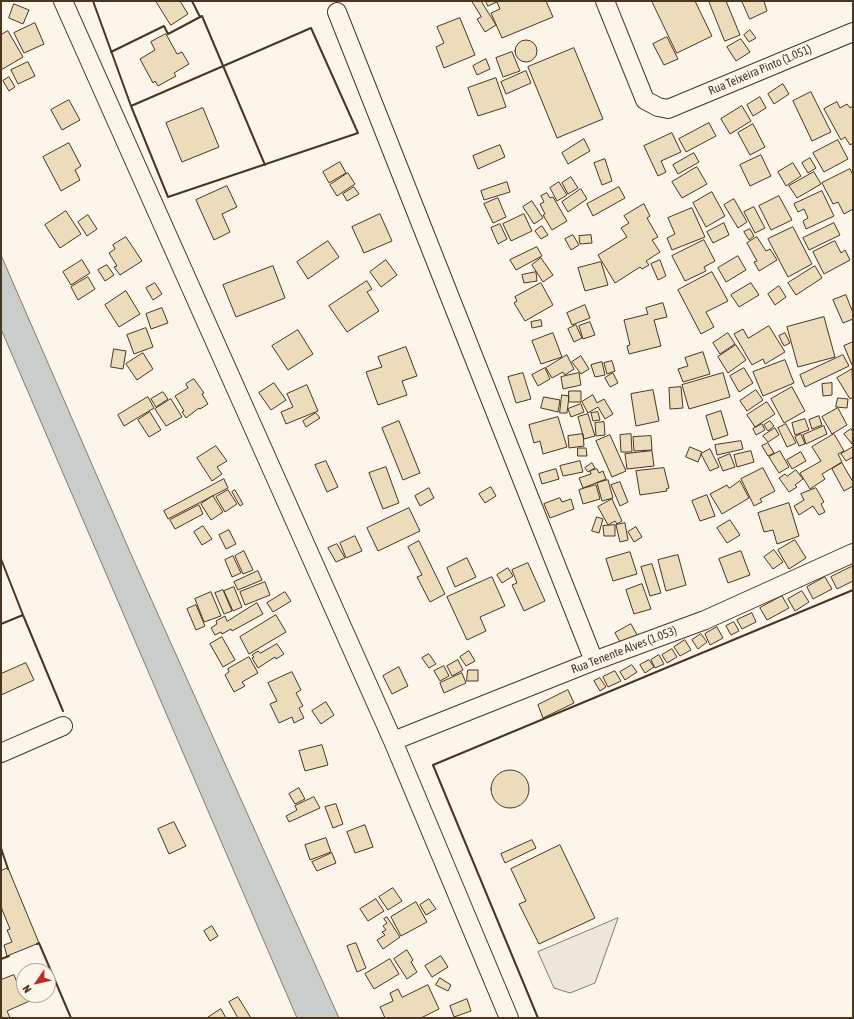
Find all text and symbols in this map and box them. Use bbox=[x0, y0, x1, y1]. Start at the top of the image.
street label: Rua Teixeira Pinto (1.051) bbox=[706, 42, 814, 98]
street label: Rua Tenente Alves (1.053) bbox=[569, 623, 679, 677]
north arrow bbox=[16, 963, 56, 1003]
text: N bbox=[20, 983, 34, 995]

